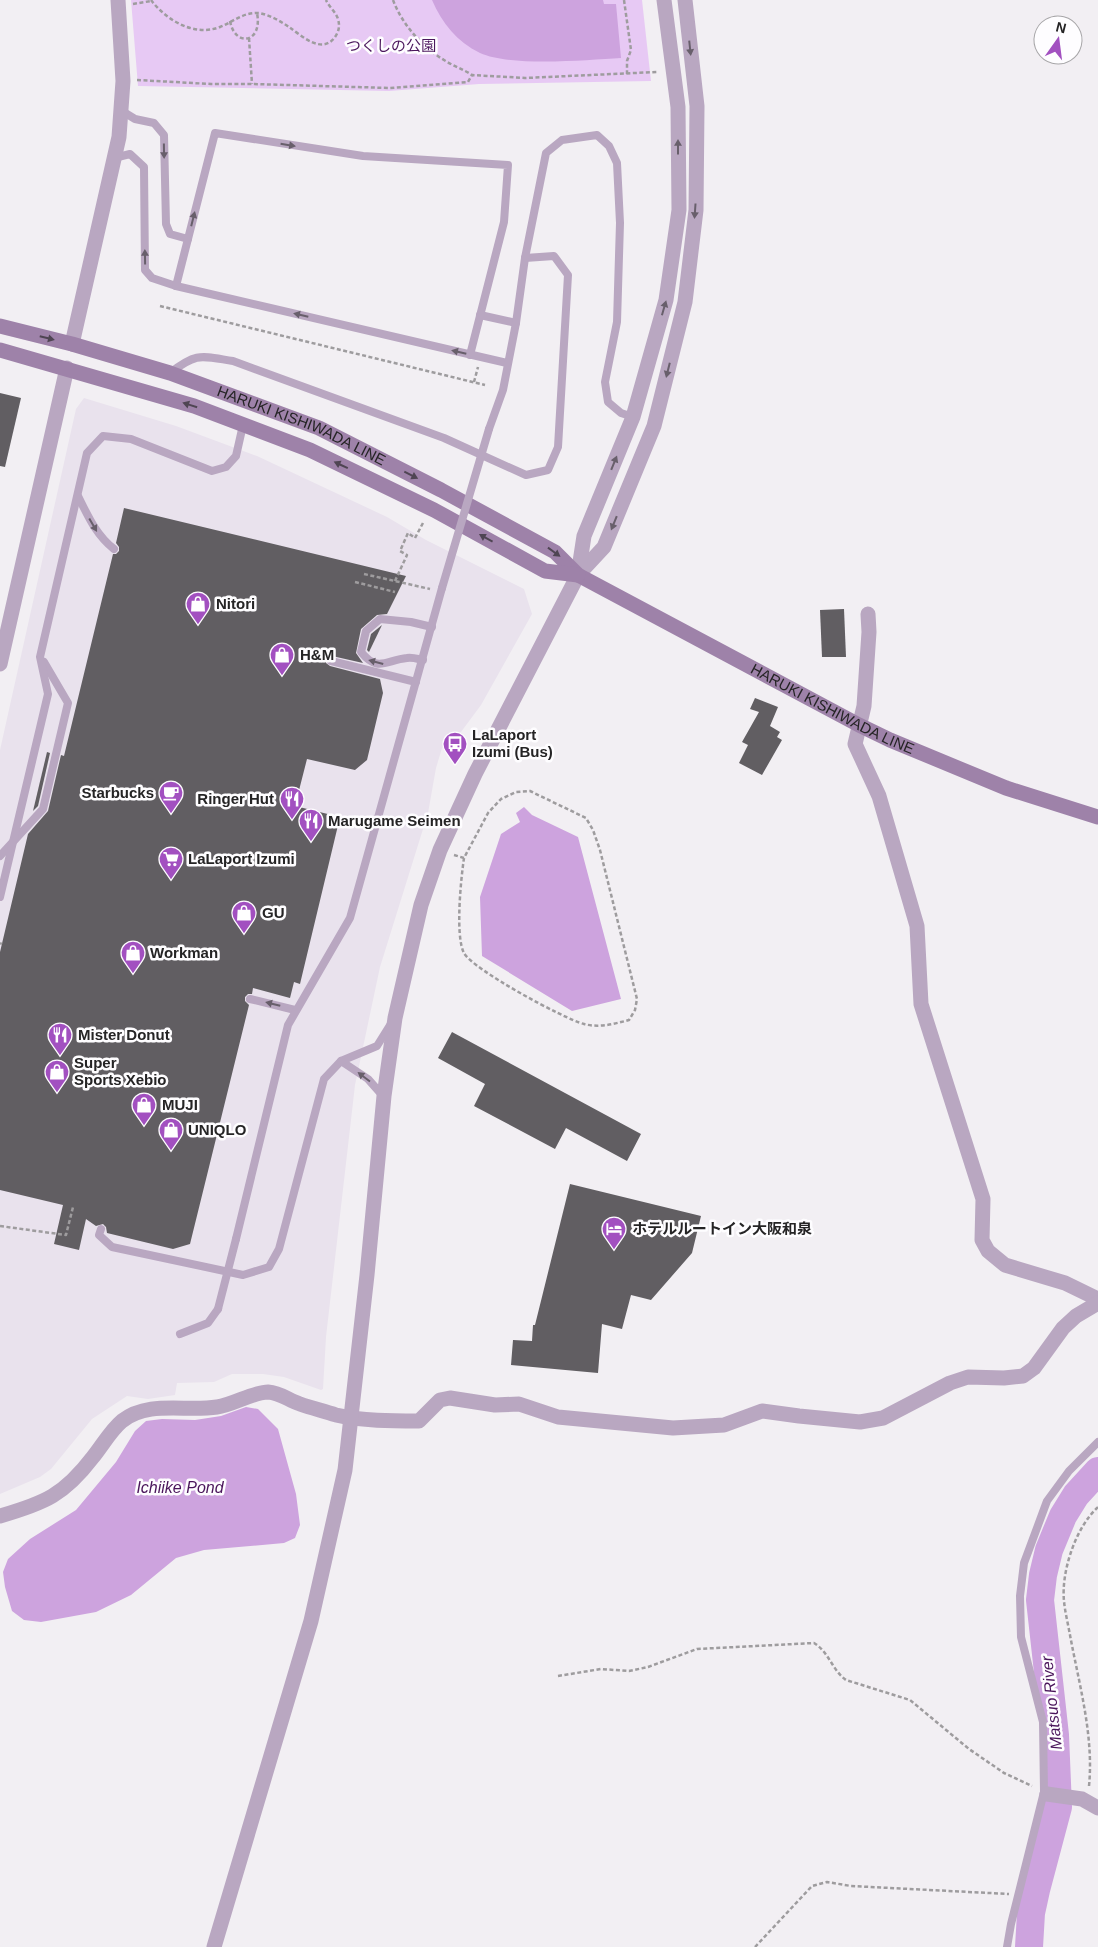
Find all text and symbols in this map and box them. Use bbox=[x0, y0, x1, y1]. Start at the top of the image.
north arrow bbox=[1033, 15, 1083, 65]
text: N bbox=[1054, 18, 1068, 36]
park label: つくしの公園 bbox=[346, 37, 436, 54]
one-way arrow bbox=[686, 41, 694, 57]
one-way arrow bbox=[674, 139, 682, 155]
one-way arrow bbox=[280, 141, 296, 149]
one-way arrow bbox=[160, 143, 168, 159]
one-way arrow bbox=[691, 203, 699, 219]
one-way arrow bbox=[189, 212, 197, 227]
one-way arrow bbox=[141, 249, 149, 265]
one-way arrow bbox=[660, 301, 668, 316]
one-way arrow bbox=[294, 311, 309, 319]
one-way arrow bbox=[40, 334, 55, 342]
one-way arrow bbox=[452, 348, 467, 356]
one-way arrow bbox=[664, 363, 672, 378]
street label: HARUKI KISHIWADA LINE bbox=[215, 382, 389, 468]
one-way arrow bbox=[182, 401, 197, 408]
one-way arrow bbox=[611, 456, 619, 470]
one-way arrow bbox=[333, 461, 348, 469]
one-way arrow bbox=[404, 471, 418, 479]
one-way arrow bbox=[610, 516, 618, 531]
one-way arrow bbox=[88, 518, 97, 531]
one-way arrow bbox=[478, 534, 493, 542]
one-way arrow bbox=[547, 547, 561, 557]
shop icon: Nitori bbox=[185, 591, 211, 625]
place label: Nitori bbox=[216, 595, 255, 612]
shop icon: H&M bbox=[269, 642, 295, 676]
place label: H&M bbox=[300, 646, 334, 663]
one-way arrow bbox=[368, 658, 383, 666]
street label: HARUKI KISHIWADA LINE bbox=[748, 660, 917, 757]
place label: LaLaport Izumi (Bus) bbox=[472, 726, 553, 760]
bus stop icon: LaLaport Izumi (Bus) bbox=[442, 731, 468, 765]
cafe icon: Starbucks bbox=[158, 780, 184, 814]
place label: Starbucks bbox=[81, 784, 154, 801]
restaurant icon: Ringer Hut bbox=[279, 786, 305, 820]
place label: Ringer Hut bbox=[197, 790, 274, 807]
restaurant icon: Marugame Seimen bbox=[298, 808, 324, 842]
place label: Marugame Seimen bbox=[328, 812, 461, 829]
supermarket icon: LaLaport Izumi bbox=[158, 846, 184, 880]
place label: LaLaport Izumi bbox=[188, 850, 295, 867]
shop icon: GU bbox=[231, 900, 257, 934]
place label: GU bbox=[262, 904, 285, 921]
shop icon: Workman bbox=[120, 940, 146, 974]
place label: Workman bbox=[150, 944, 218, 961]
one-way arrow bbox=[265, 1000, 280, 1008]
restaurant icon: Mister Donut bbox=[47, 1022, 73, 1056]
place label: Mister Donut bbox=[78, 1026, 170, 1043]
place label: Super Sports Xebio bbox=[74, 1054, 167, 1088]
shop icon: Super Sports Xebio bbox=[44, 1059, 70, 1093]
one-way arrow bbox=[357, 1072, 371, 1082]
shop icon: MUJI bbox=[131, 1092, 157, 1126]
place label: MUJI bbox=[162, 1096, 198, 1113]
shop icon: UNIQLO bbox=[158, 1117, 184, 1151]
place label: UNIQLO bbox=[188, 1121, 247, 1138]
hotel icon: ホテルルートイン大阪和泉 bbox=[601, 1216, 627, 1250]
place label: ホテルルートイン大阪和泉 bbox=[632, 1220, 812, 1237]
water label: Ichiike Pond bbox=[136, 1479, 225, 1496]
water label: Matsuo River bbox=[1038, 1655, 1065, 1751]

